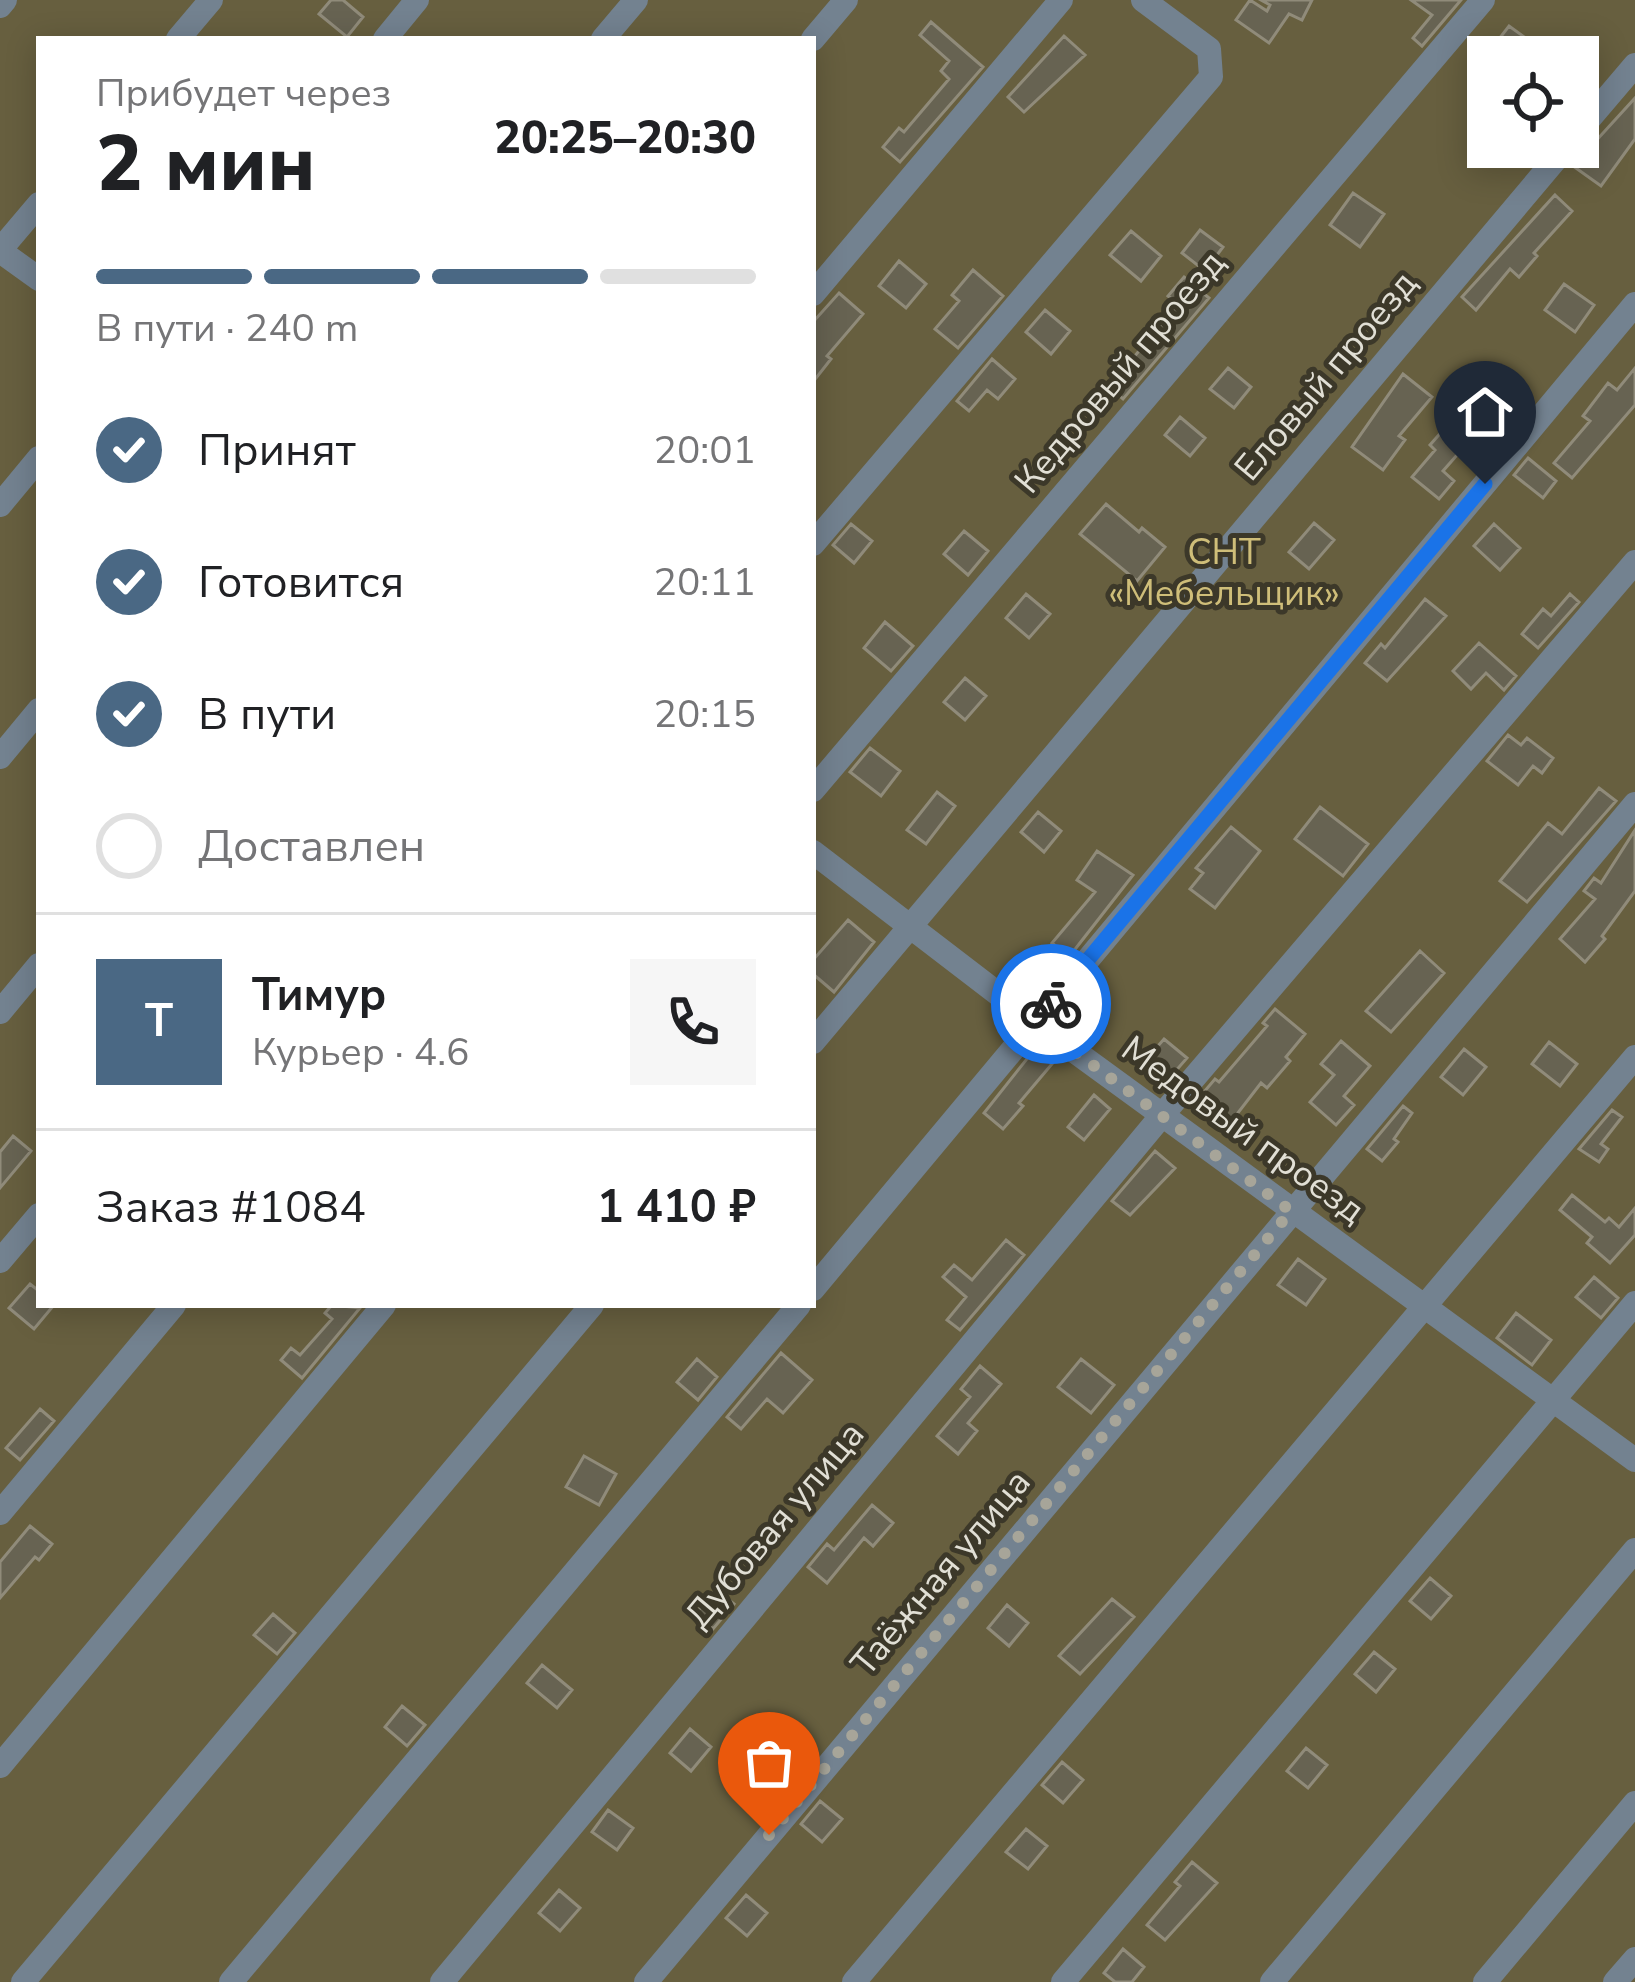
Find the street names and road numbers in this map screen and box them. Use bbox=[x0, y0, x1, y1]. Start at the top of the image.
street label: Кедровый проезд bbox=[1004, 240, 1236, 504]
street label: Еловый проезд bbox=[1224, 261, 1428, 491]
street label: Медовый проезд bbox=[1111, 1025, 1375, 1235]
street label: Дубовая улица bbox=[674, 1412, 876, 1638]
street label: Таёжная улица bbox=[840, 1459, 1042, 1687]

